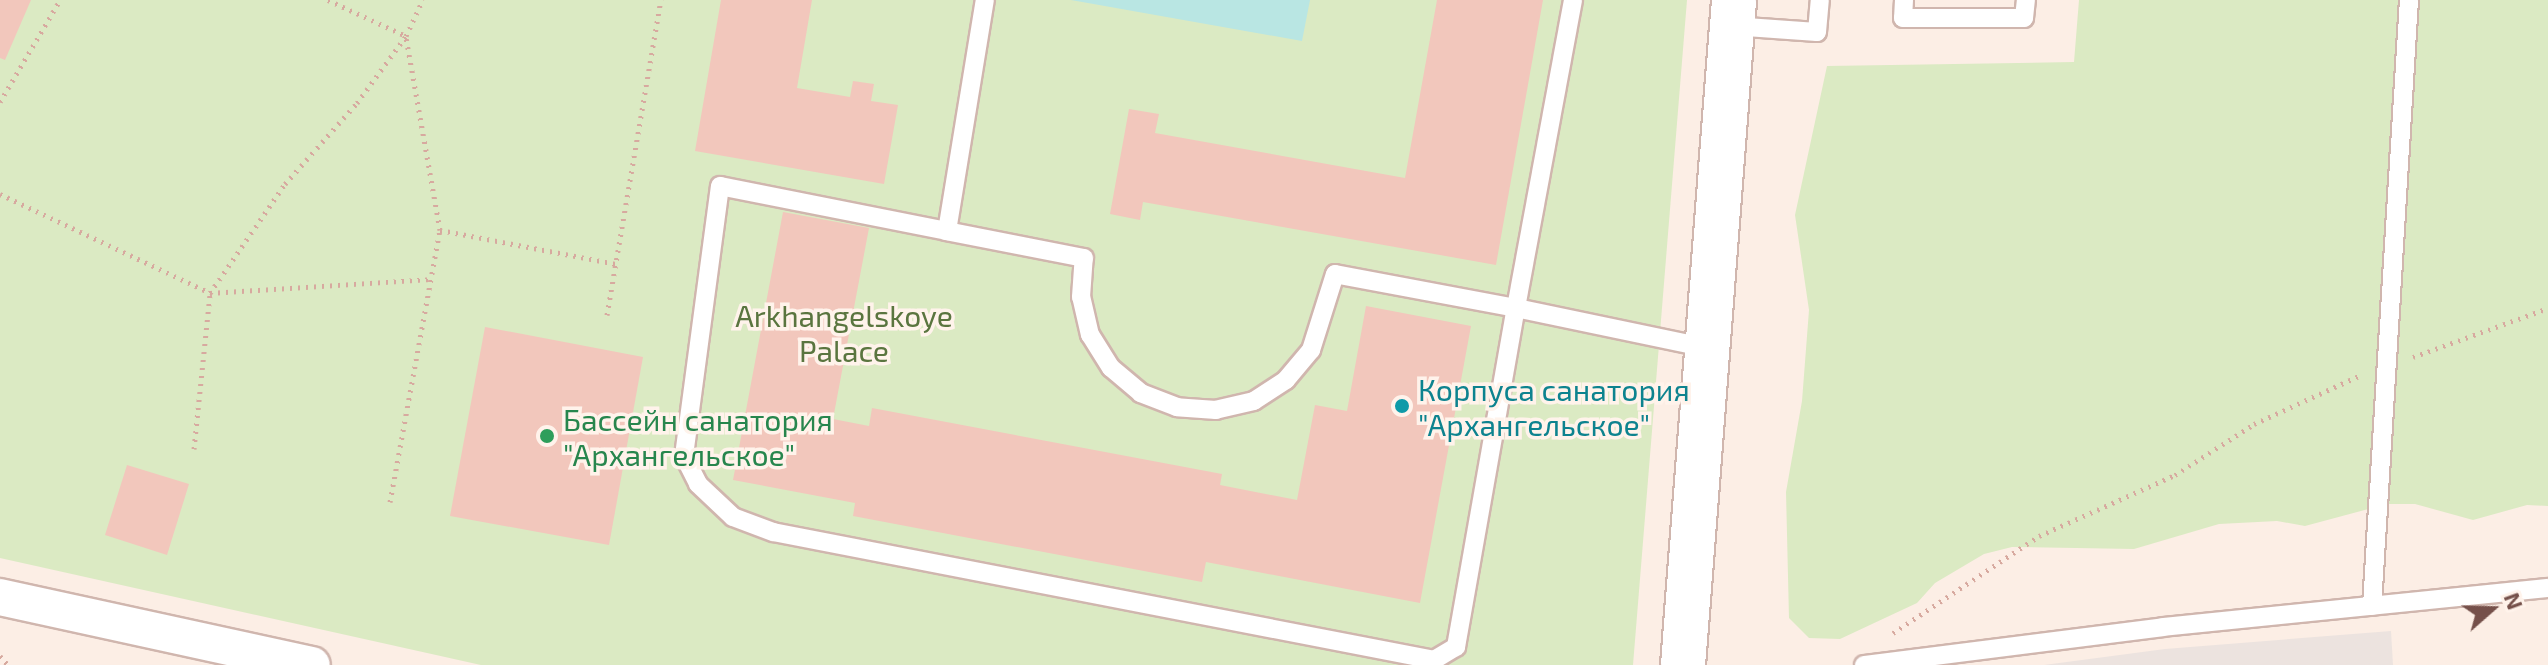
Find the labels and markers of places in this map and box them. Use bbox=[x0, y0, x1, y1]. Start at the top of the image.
place label: Корпуса санатория "Архангельское" bbox=[1418, 371, 1690, 442]
marker: Корпуса санатория "Архангельское" bbox=[1393, 397, 1411, 415]
place label: Бассейн санатория "Архангельское" bbox=[563, 401, 833, 472]
marker: Бассейн санатория "Архангельское" bbox=[538, 427, 556, 445]

